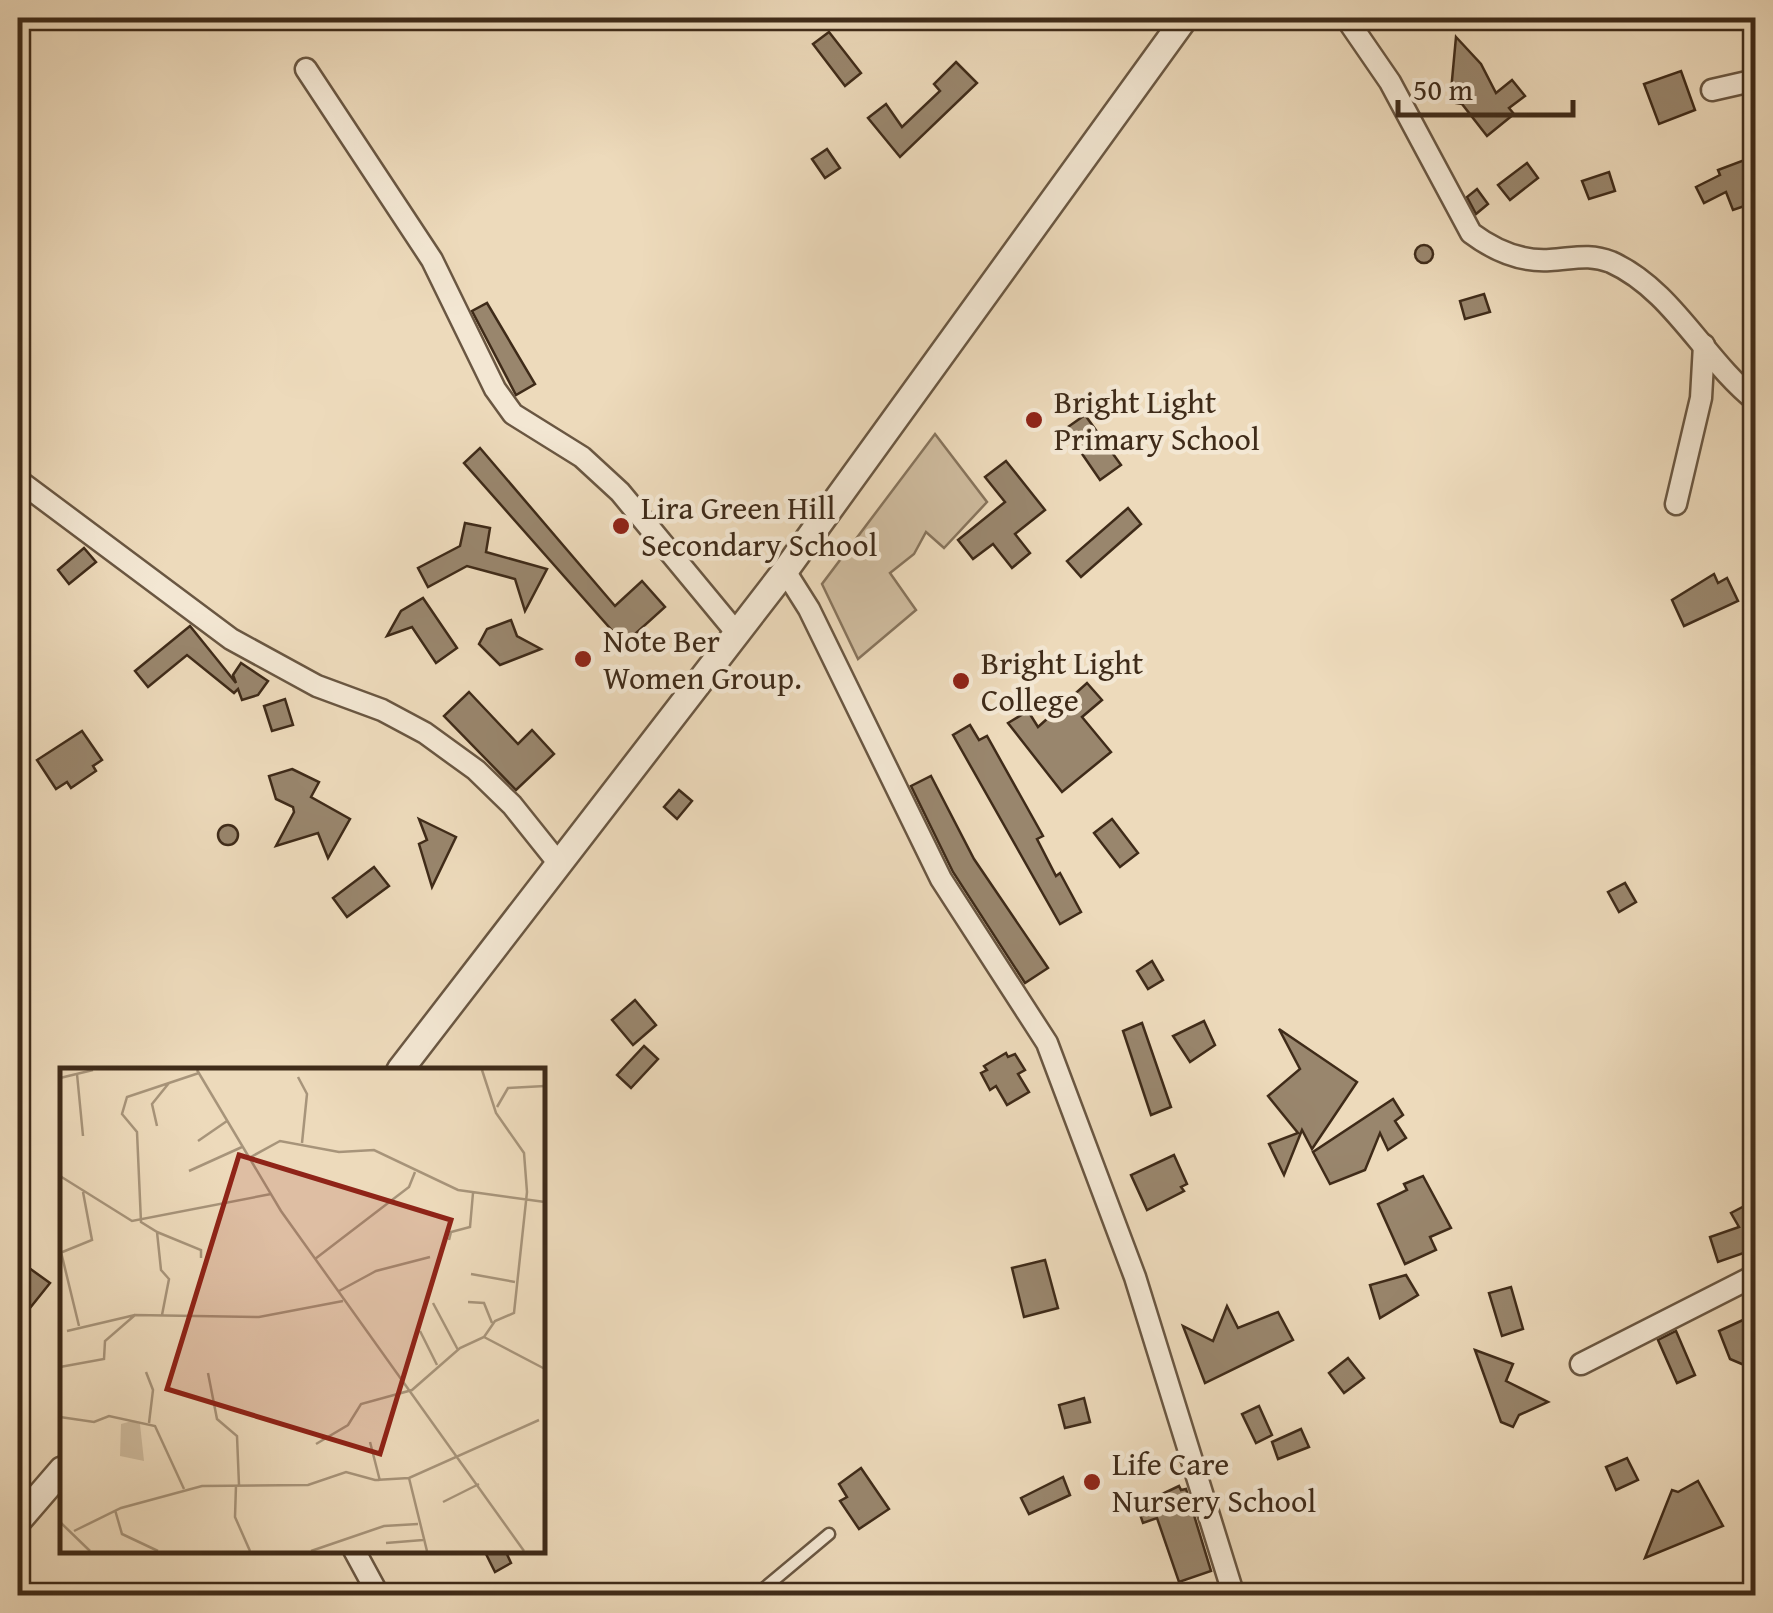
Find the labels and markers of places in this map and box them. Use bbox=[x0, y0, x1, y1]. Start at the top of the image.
place label: Bright Light Primary School bbox=[1054, 378, 1260, 462]
marker: Bright Light Primary School bbox=[1023, 409, 1045, 431]
place label: Lira Green Hill Secondary School bbox=[641, 484, 877, 568]
marker: Lira Green Hill Secondary School bbox=[610, 515, 632, 537]
place label: Note Ber Women Group. bbox=[603, 617, 802, 701]
place label: Bright Light College bbox=[981, 639, 1143, 723]
marker: Note Ber Women Group. bbox=[572, 648, 594, 670]
marker: Bright Light College bbox=[950, 670, 972, 692]
place label: Life Care Nursery School bbox=[1112, 1440, 1316, 1524]
marker: Life Care Nursery School bbox=[1081, 1471, 1103, 1493]

